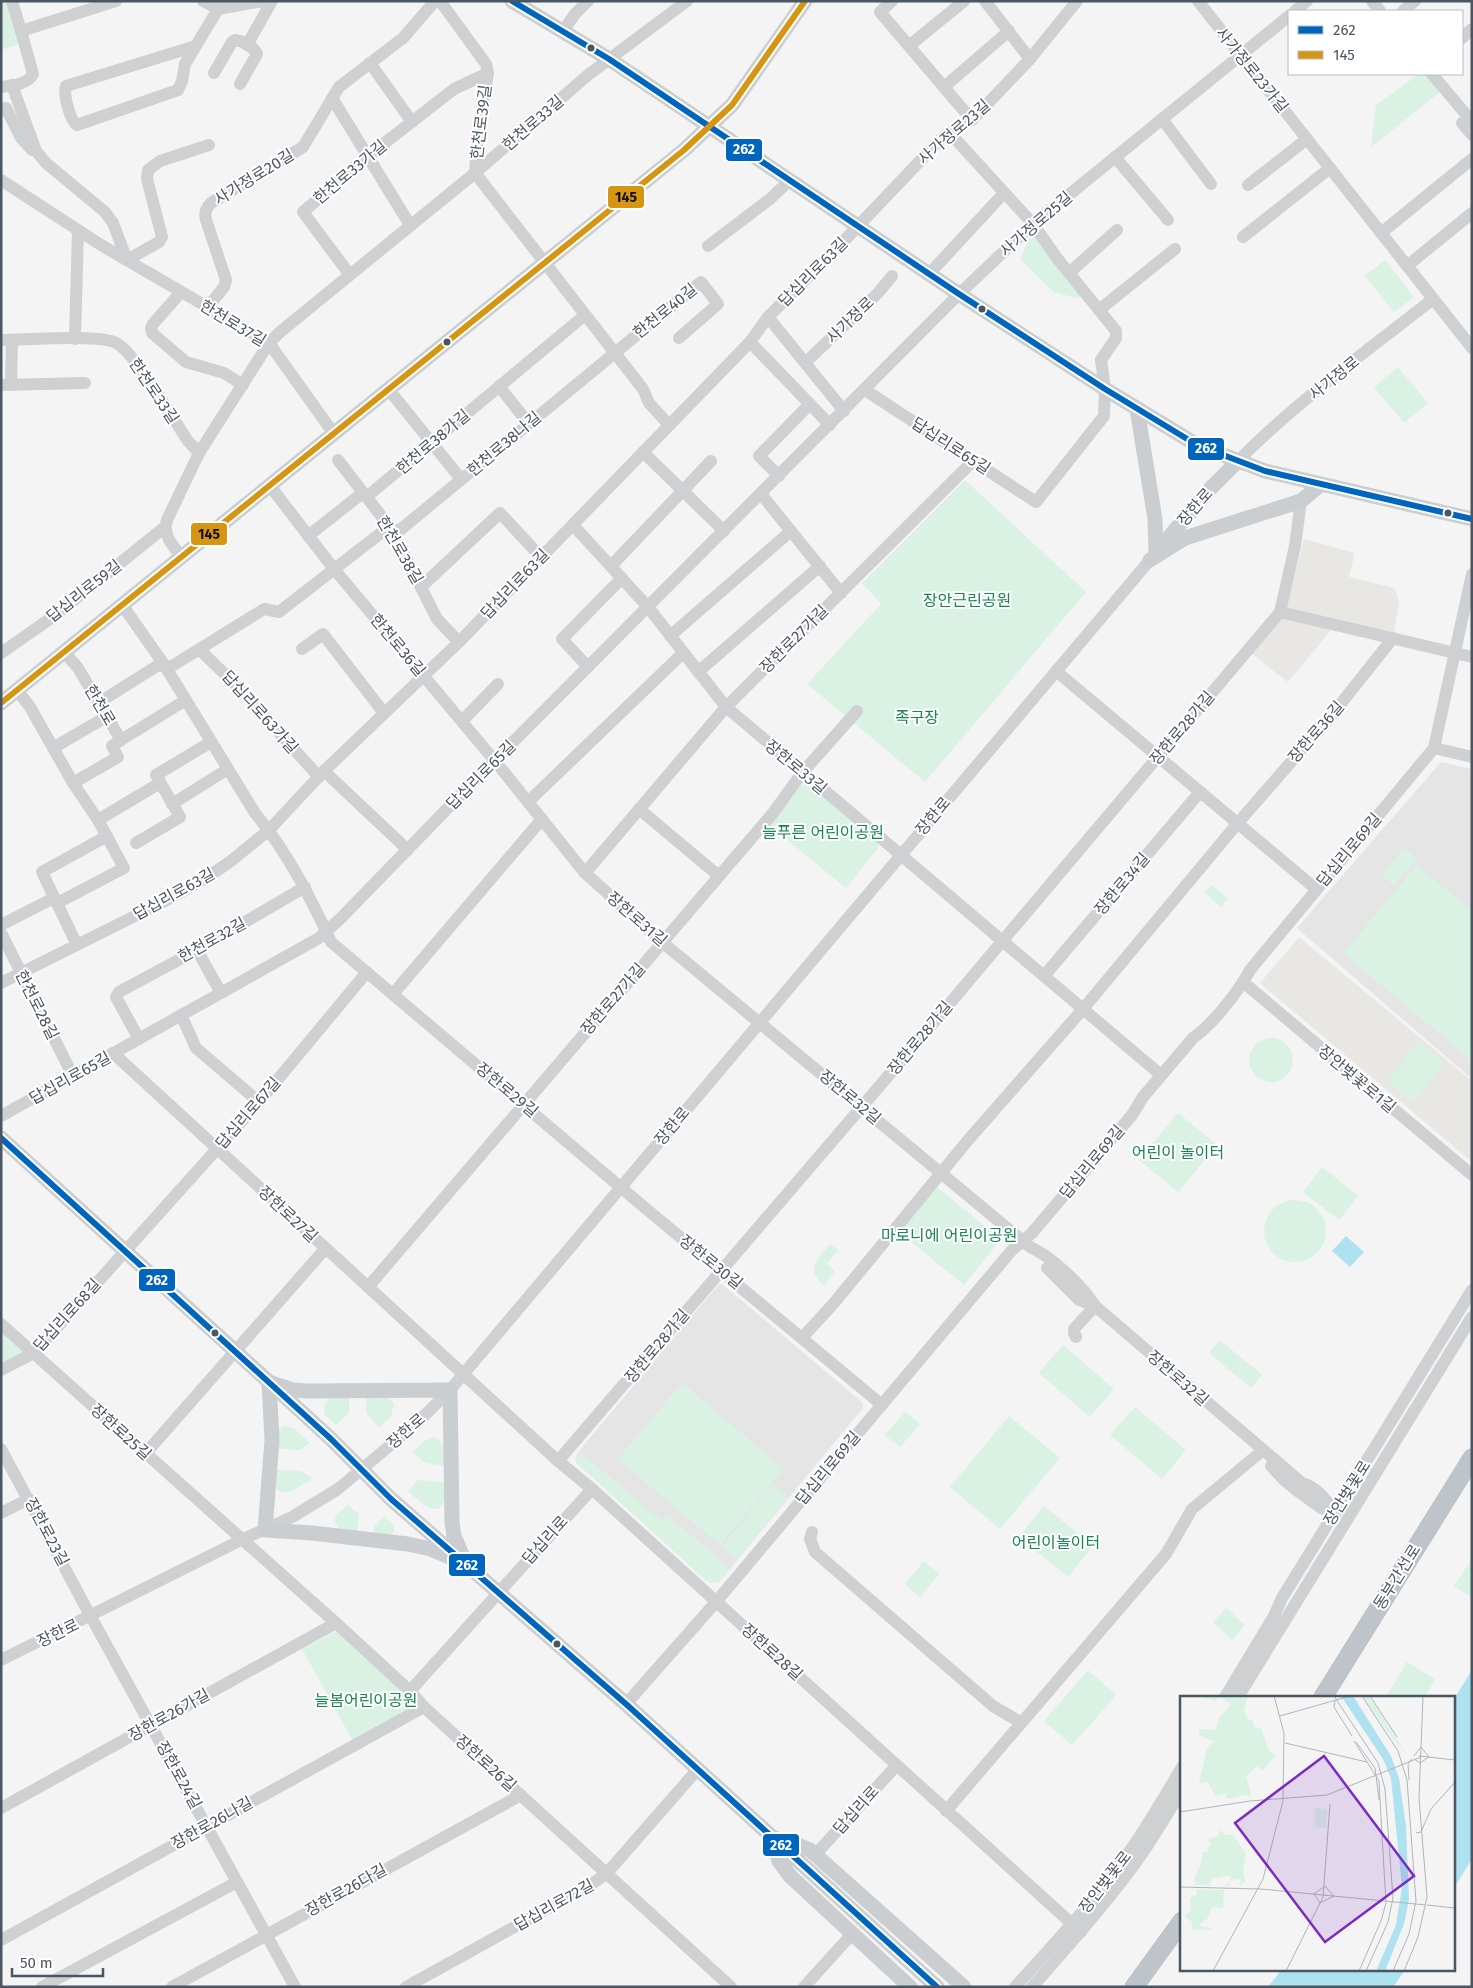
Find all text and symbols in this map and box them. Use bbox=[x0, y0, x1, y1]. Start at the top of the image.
legend bbox=[1288, 10, 1463, 75]
text: 262 bbox=[1333, 21, 1356, 39]
street label: 사가정로23가길 bbox=[1212, 24, 1292, 116]
unlabelled marker bbox=[586, 43, 596, 53]
text: 145 bbox=[1333, 46, 1355, 64]
street label: 한천로39길 bbox=[467, 84, 495, 160]
street label: 한천로33길 bbox=[499, 91, 567, 155]
street label: 사가정로23길 bbox=[914, 95, 994, 169]
street label: 한천로33가길 bbox=[310, 136, 390, 208]
line badge: 262 bbox=[725, 138, 763, 162]
text: 262 bbox=[733, 141, 755, 158]
street label: 사가정로20길 bbox=[211, 145, 297, 209]
line badge: 145 bbox=[607, 185, 645, 209]
street label: 사가정로25길 bbox=[996, 187, 1076, 261]
text: 145 bbox=[615, 189, 637, 206]
street label: 답십리로63길 bbox=[774, 233, 852, 311]
street label: 한천로40길 bbox=[629, 280, 701, 342]
street label: 사가정로 bbox=[822, 293, 878, 347]
street label: 한천로37길 bbox=[196, 296, 270, 350]
unlabelled marker bbox=[977, 304, 987, 314]
unlabelled marker bbox=[442, 337, 452, 347]
street label: 사가정로 bbox=[1305, 352, 1363, 404]
street label: 한천로33길 bbox=[125, 355, 183, 427]
street label: 한천로38가길 bbox=[392, 406, 474, 478]
street label: 한천로38나길 bbox=[463, 408, 545, 480]
street label: 답십리로65길 bbox=[908, 414, 994, 478]
line badge: 262 bbox=[1187, 437, 1225, 461]
text: 262 bbox=[1195, 440, 1217, 457]
street label: 장한로 bbox=[1173, 484, 1217, 530]
unlabelled marker bbox=[1443, 508, 1453, 518]
street label: 한천로38길 bbox=[373, 512, 427, 588]
line badge: 145 bbox=[190, 522, 228, 546]
text: 145 bbox=[198, 526, 220, 543]
street label: 답십리로63길 bbox=[477, 545, 553, 623]
street label: 답십리로59길 bbox=[43, 556, 125, 626]
park label: 장안근린공원 bbox=[923, 591, 1011, 610]
street label: 장한로27가길 bbox=[756, 601, 832, 677]
street label: 한천로36길 bbox=[366, 610, 430, 680]
street label: 답십리로63가길 bbox=[218, 667, 302, 757]
street label: 한천로 bbox=[80, 681, 120, 729]
street label: 장한로28가길 bbox=[1146, 687, 1218, 769]
street label: 장한로36길 bbox=[1284, 697, 1348, 767]
park label: 족구장 bbox=[895, 708, 939, 727]
street label: 답십리로65길 bbox=[442, 736, 520, 814]
street label: 장한로33길 bbox=[761, 736, 831, 798]
street label: 장한로 bbox=[912, 793, 955, 839]
street label: 답십리로69길 bbox=[1313, 809, 1385, 891]
park label: 늘푸른 어린이공원 bbox=[762, 823, 884, 842]
street label: 장한로34길 bbox=[1091, 849, 1153, 919]
street label: 답십리로63길 bbox=[130, 864, 218, 924]
street label: 장한로31길 bbox=[603, 888, 671, 950]
street label: 한천로32길 bbox=[175, 914, 249, 966]
street label: 장한로27가길 bbox=[577, 959, 649, 1039]
street label: 한천로28길 bbox=[11, 967, 63, 1043]
street label: 장한로28가길 bbox=[884, 997, 956, 1079]
street label: 장안벚꽃로1길 bbox=[1314, 1041, 1400, 1117]
street label: 답십리로65길 bbox=[26, 1048, 114, 1108]
street label: 장한로29길 bbox=[472, 1059, 542, 1121]
street label: 장한로32길 bbox=[815, 1066, 885, 1128]
street label: 답십리로67길 bbox=[212, 1073, 284, 1153]
street label: 장한로 bbox=[651, 1103, 694, 1149]
street label: 답십리로69길 bbox=[1056, 1121, 1128, 1203]
park label: 어린이 놀이터 bbox=[1132, 1143, 1224, 1162]
street label: 장한로27길 bbox=[255, 1182, 321, 1246]
park label: 마로니에 어린이공원 bbox=[881, 1226, 1017, 1245]
street label: 장한로30길 bbox=[676, 1231, 746, 1293]
line badge: 262 bbox=[138, 1268, 176, 1292]
text: 262 bbox=[146, 1272, 168, 1289]
street label: 답십리로68길 bbox=[30, 1275, 104, 1355]
street label: 장한로28가길 bbox=[621, 1305, 693, 1387]
unlabelled marker bbox=[210, 1328, 220, 1338]
street label: 장한로32길 bbox=[1144, 1346, 1212, 1410]
street label: 장한로25길 bbox=[87, 1400, 155, 1464]
street label: 장한로 bbox=[383, 1409, 429, 1453]
street label: 답십리로69길 bbox=[792, 1427, 864, 1509]
street label: 장안벚꽃로 bbox=[1319, 1457, 1375, 1529]
street label: 장한로23길 bbox=[21, 1495, 73, 1569]
street label: 답십리로 bbox=[518, 1512, 572, 1568]
park label: 어린이놀이터 bbox=[1012, 1533, 1100, 1552]
street label: 동부간선로 bbox=[1369, 1541, 1425, 1613]
line badge: 262 bbox=[448, 1553, 486, 1577]
text: 262 bbox=[456, 1557, 478, 1574]
street label: 장한로 bbox=[34, 1615, 82, 1651]
street label: 장한로28길 bbox=[738, 1620, 806, 1684]
unlabelled marker bbox=[552, 1639, 562, 1649]
street label: 장한로26가길 bbox=[125, 1685, 213, 1745]
park label: 늘봄어린이공원 bbox=[314, 1691, 418, 1710]
inset map bbox=[1180, 1696, 1456, 1970]
street label: 장한로26길 bbox=[452, 1731, 520, 1795]
street label: 장한로24길 bbox=[153, 1738, 205, 1812]
street label: 답십리로 bbox=[829, 1782, 883, 1838]
street label: 장한로26나길 bbox=[168, 1793, 256, 1853]
line badge: 262 bbox=[762, 1833, 800, 1857]
text: 262 bbox=[770, 1837, 792, 1854]
street label: 장안벚꽃로 bbox=[1075, 1847, 1135, 1917]
street label: 장한로26다길 bbox=[302, 1860, 390, 1920]
street label: 답십리로72길 bbox=[511, 1875, 597, 1935]
scale bar bbox=[12, 1946, 104, 1978]
text: 50 m bbox=[20, 1954, 53, 1972]

